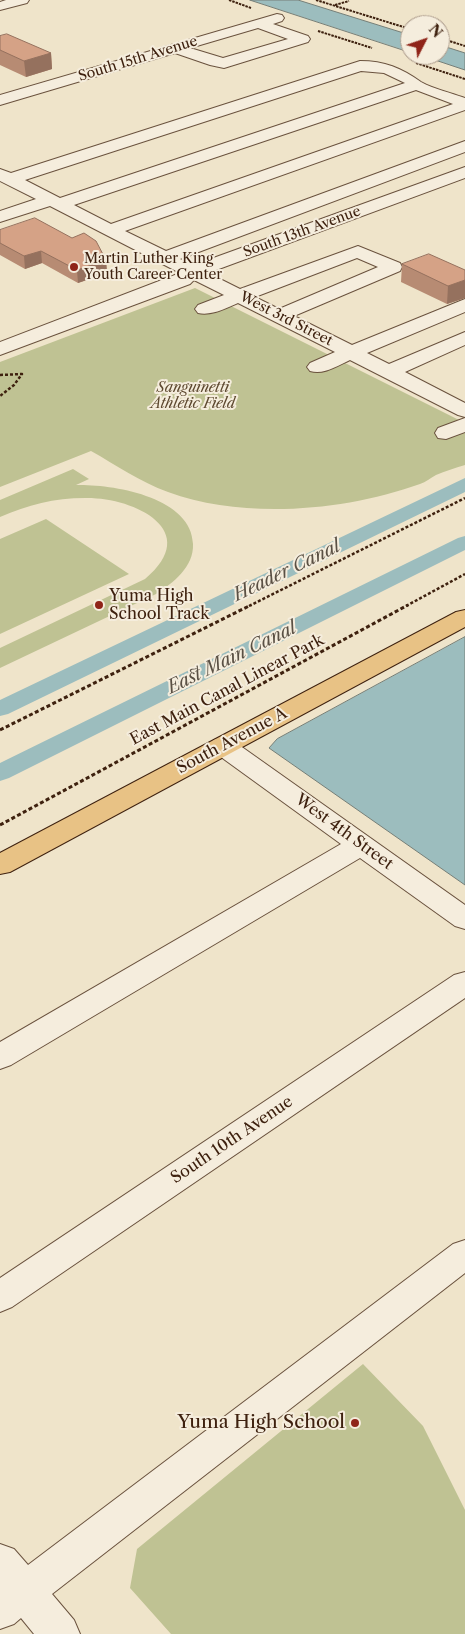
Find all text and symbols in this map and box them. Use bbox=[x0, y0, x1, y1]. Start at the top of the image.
north arrow bbox=[400, 15, 450, 65]
text: N bbox=[425, 20, 446, 41]
street label: South 15th Avenue bbox=[76, 33, 200, 85]
street label: South 13th Avenue bbox=[241, 203, 363, 261]
place label: Martin Luther King Youth Career Center bbox=[84, 251, 222, 284]
marker: Martin Luther King Youth Career Center bbox=[68, 261, 80, 273]
street label: West 3rd Street bbox=[237, 288, 335, 350]
park label: Sanguinetti Athletic Field bbox=[151, 380, 235, 412]
water label: Header Canal bbox=[230, 536, 344, 606]
place label: Yuma High School Track bbox=[109, 586, 209, 624]
marker: Yuma High School Track bbox=[93, 599, 105, 611]
water label: East Main Canal bbox=[164, 617, 300, 699]
street label: East Main Canal Linear Park bbox=[127, 631, 327, 749]
street label: South Avenue A bbox=[174, 704, 290, 778]
street label: West 4th Street bbox=[291, 790, 397, 874]
street label: South 10th Avenue bbox=[167, 1092, 297, 1188]
place label: Yuma High School bbox=[177, 1412, 345, 1434]
marker: Yuma High School bbox=[349, 1417, 361, 1429]

